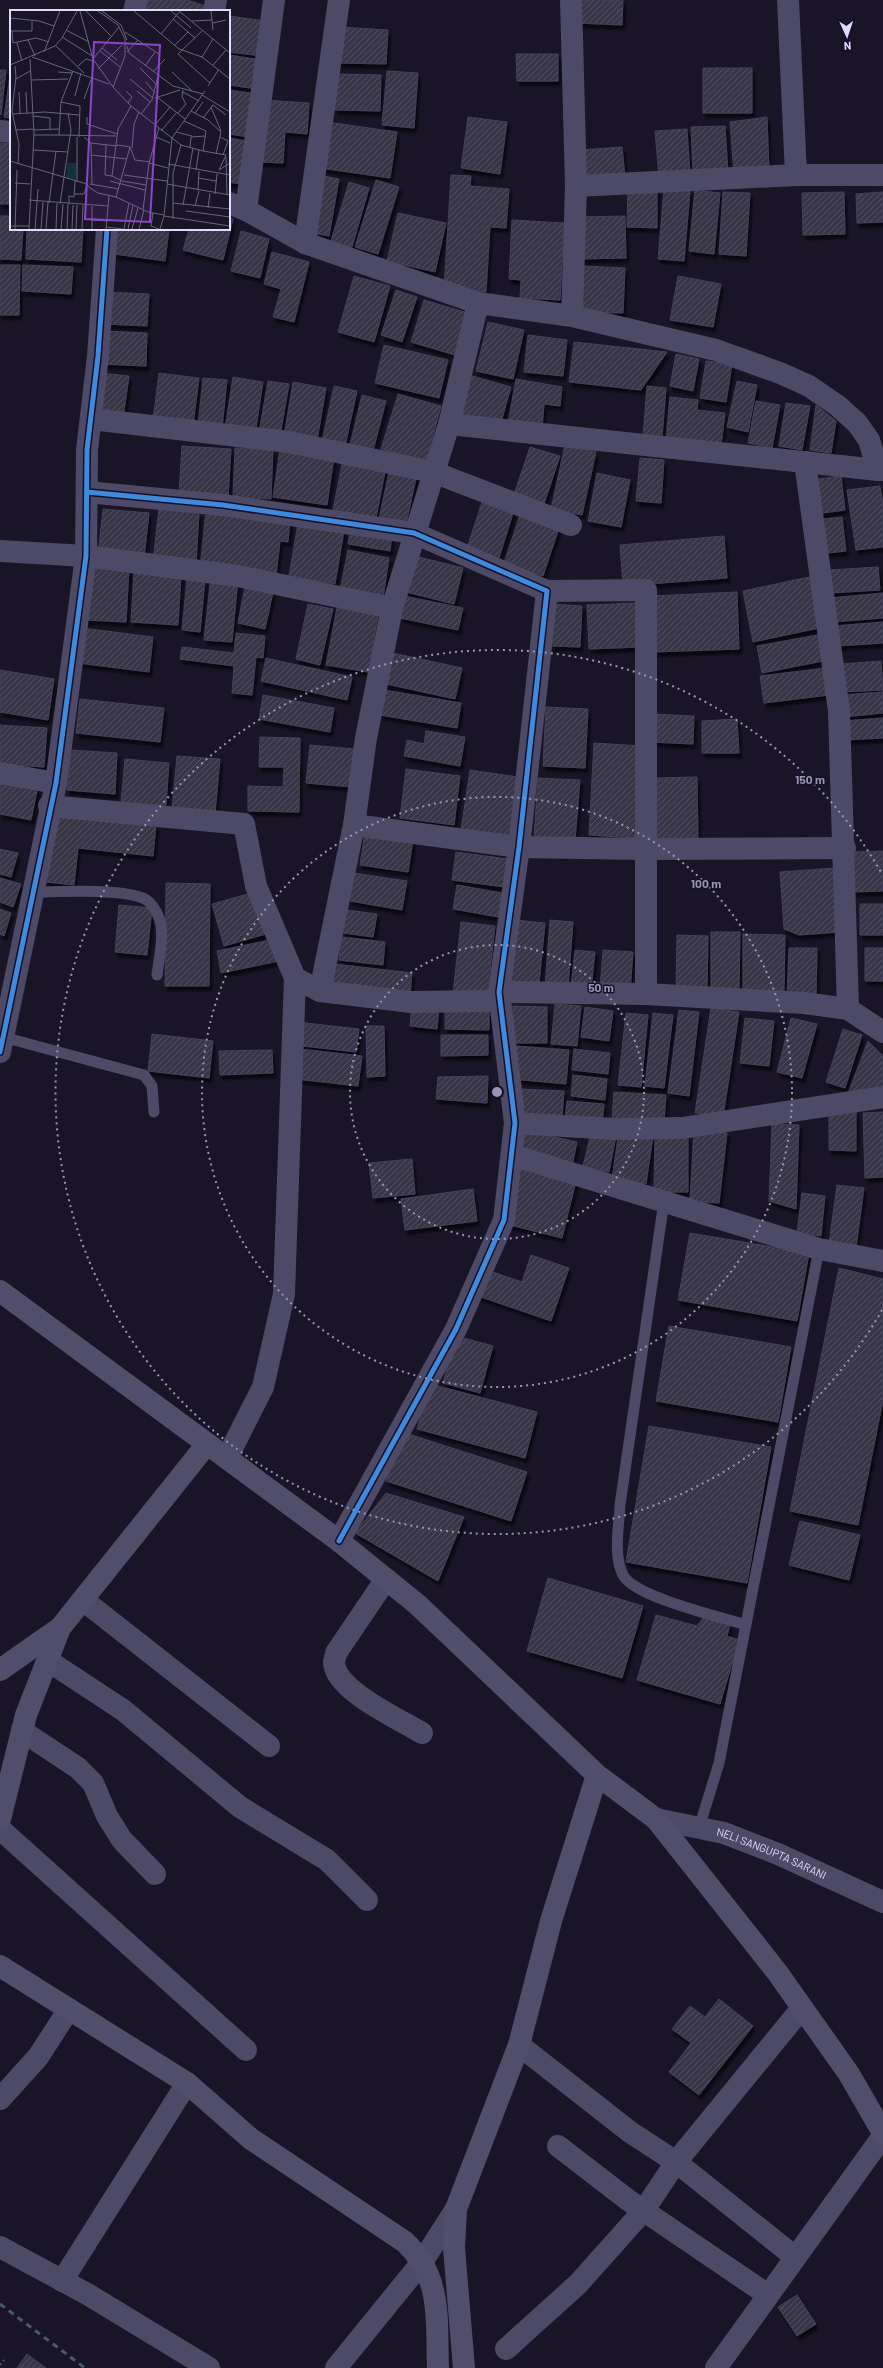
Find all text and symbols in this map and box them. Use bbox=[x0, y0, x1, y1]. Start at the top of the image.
inset map bbox=[10, 10, 230, 230]
north arrow bbox=[827, 16, 867, 56]
text: N bbox=[844, 40, 852, 53]
text: 150 m bbox=[795, 772, 825, 786]
text: 100 m bbox=[691, 876, 721, 890]
text: 50 m bbox=[588, 980, 614, 994]
centre of rings bbox=[490, 1085, 504, 1099]
street label: NELI SANGUPTA SARANI bbox=[716, 1825, 829, 1881]

